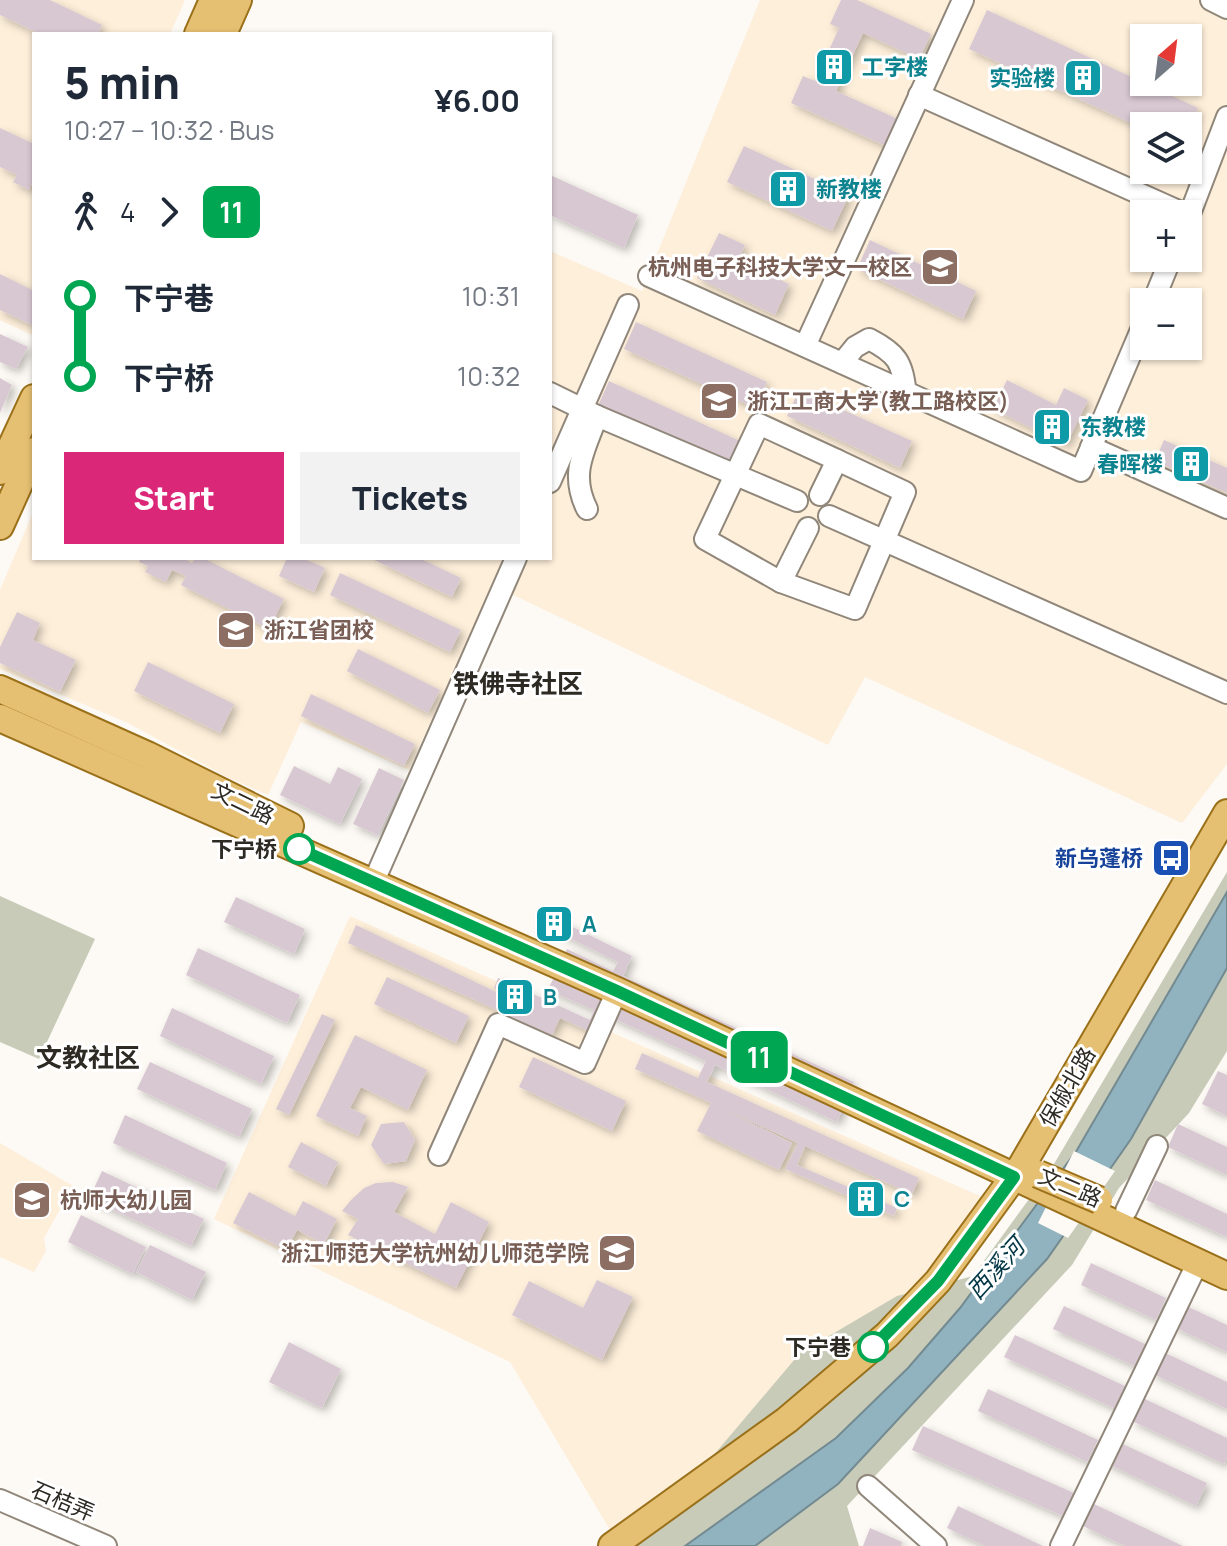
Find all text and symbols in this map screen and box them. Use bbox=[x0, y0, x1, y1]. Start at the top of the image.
north arrow bbox=[1130, 24, 1202, 96]
map controls bbox=[1130, 24, 1202, 360]
building icon: 工字楼 bbox=[813, 46, 855, 88]
text: 5 min bbox=[64, 52, 180, 112]
place label: 工字楼 bbox=[862, 52, 928, 82]
building icon: 实验楼 bbox=[1062, 57, 1104, 99]
place label: 实验楼 bbox=[989, 63, 1055, 93]
text: ¥6.00 bbox=[434, 80, 520, 121]
text: 10:27 – 10:32 · Bus bbox=[64, 112, 274, 148]
button: layers bbox=[1130, 112, 1202, 184]
building icon: 新教楼 bbox=[767, 168, 809, 210]
place label: 新教楼 bbox=[816, 174, 882, 204]
icon: walk bbox=[64, 190, 108, 234]
icon: forward bbox=[147, 190, 191, 234]
text: 11 bbox=[219, 193, 244, 231]
text: 4 bbox=[120, 194, 135, 230]
button: + bbox=[1130, 200, 1202, 272]
school or university icon: 杭州电子科技大学文一校区 bbox=[919, 246, 961, 288]
place label: 杭州电子科技大学文一校区 bbox=[648, 252, 912, 282]
text: 下宁巷 bbox=[124, 277, 214, 318]
text: 10:31 bbox=[462, 278, 520, 314]
button: − bbox=[1130, 288, 1202, 360]
text: 下宁桥 bbox=[124, 357, 214, 398]
text: 10:32 bbox=[457, 358, 520, 394]
school or university icon: 浙江工商大学(教工路校区) bbox=[698, 380, 740, 422]
place label: 浙江工商大学(教工路校区) bbox=[747, 386, 1009, 416]
building icon: 东教楼 bbox=[1031, 406, 1073, 448]
place label: 东教楼 bbox=[1080, 412, 1146, 442]
building icon: 春晖楼 bbox=[1170, 443, 1212, 485]
place label: 春晖楼 bbox=[1097, 449, 1163, 479]
button: Start bbox=[64, 452, 284, 544]
button: Tickets bbox=[300, 452, 520, 544]
school or university icon: 浙江省团校 bbox=[215, 609, 257, 651]
place label: 浙江省团校 bbox=[264, 615, 374, 645]
district label: 铁佛寺社区 bbox=[453, 665, 583, 701]
street label: 文二路 bbox=[207, 775, 279, 831]
place label: 下宁桥 bbox=[211, 834, 277, 864]
marker: 下宁桥 bbox=[284, 834, 314, 864]
bus stop icon: 新乌蓬桥 bbox=[1150, 837, 1192, 879]
place label: 新乌蓬桥 bbox=[1055, 843, 1143, 873]
building icon: A bbox=[533, 903, 575, 945]
place label: A bbox=[582, 909, 597, 939]
building icon: B bbox=[494, 976, 536, 1018]
place label: B bbox=[543, 982, 557, 1012]
line badge: 11 bbox=[723, 1031, 795, 1083]
text: 11 bbox=[747, 1038, 771, 1076]
district label: 文教社区 bbox=[36, 1039, 140, 1075]
street label: 保俶北路 bbox=[1032, 1041, 1102, 1133]
street label: 文二路 bbox=[1034, 1160, 1106, 1214]
building icon: C bbox=[845, 1178, 887, 1220]
school or university icon: 杭师大幼儿园 bbox=[11, 1179, 53, 1221]
place label: C bbox=[894, 1184, 910, 1214]
place label: 杭师大幼儿园 bbox=[60, 1185, 192, 1215]
water label: 西溪河 bbox=[959, 1227, 1034, 1306]
school or university icon: 浙江师范大学杭州幼儿师范学院 bbox=[596, 1232, 638, 1274]
place label: 浙江师范大学杭州幼儿师范学院 bbox=[281, 1238, 589, 1268]
place label: 下宁巷 bbox=[785, 1332, 851, 1362]
marker: 下宁巷 bbox=[858, 1332, 888, 1362]
street label: 石桔弄 bbox=[27, 1474, 99, 1528]

